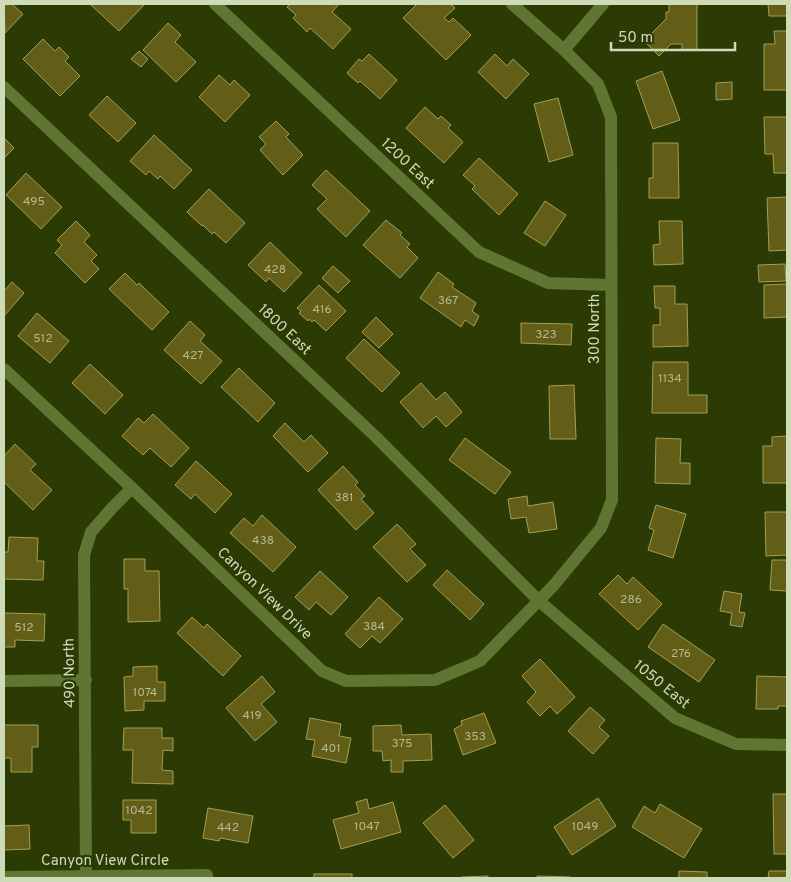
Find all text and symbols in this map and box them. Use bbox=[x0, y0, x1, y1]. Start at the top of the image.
scale bar bbox=[611, 20, 735, 52]
text: 50 m bbox=[618, 29, 653, 48]
street label: 1200 East bbox=[376, 134, 438, 194]
house number: 495 bbox=[23, 194, 45, 210]
house number: 428 bbox=[264, 262, 286, 278]
house number: 367 bbox=[438, 293, 458, 309]
street label: 300 North bbox=[586, 294, 605, 364]
street label: 1800 East bbox=[253, 300, 315, 360]
house number: 416 bbox=[312, 302, 332, 318]
house number: 323 bbox=[535, 327, 557, 343]
house number: 512 bbox=[33, 331, 53, 347]
house number: 427 bbox=[183, 348, 203, 364]
house number: 1134 bbox=[658, 371, 682, 387]
house number: 381 bbox=[334, 490, 354, 506]
house number: 438 bbox=[252, 533, 274, 549]
street label: Canyon View Drive bbox=[212, 544, 316, 644]
house number: 286 bbox=[620, 592, 642, 608]
house number: 384 bbox=[363, 619, 385, 635]
house number: 512 bbox=[14, 620, 34, 636]
street label: 490 North bbox=[60, 638, 81, 708]
house number: 276 bbox=[671, 646, 691, 662]
street label: 1050 East bbox=[629, 657, 693, 714]
house number: 1074 bbox=[133, 685, 157, 701]
house number: 419 bbox=[242, 708, 262, 724]
house number: 353 bbox=[464, 729, 486, 745]
house number: 375 bbox=[392, 736, 412, 752]
house number: 401 bbox=[321, 741, 341, 757]
house number: 1042 bbox=[126, 803, 152, 819]
house number: 1047 bbox=[354, 819, 380, 835]
house number: 1049 bbox=[572, 819, 598, 835]
house number: 442 bbox=[217, 820, 239, 836]
street label: Canyon View Circle bbox=[41, 852, 169, 871]

